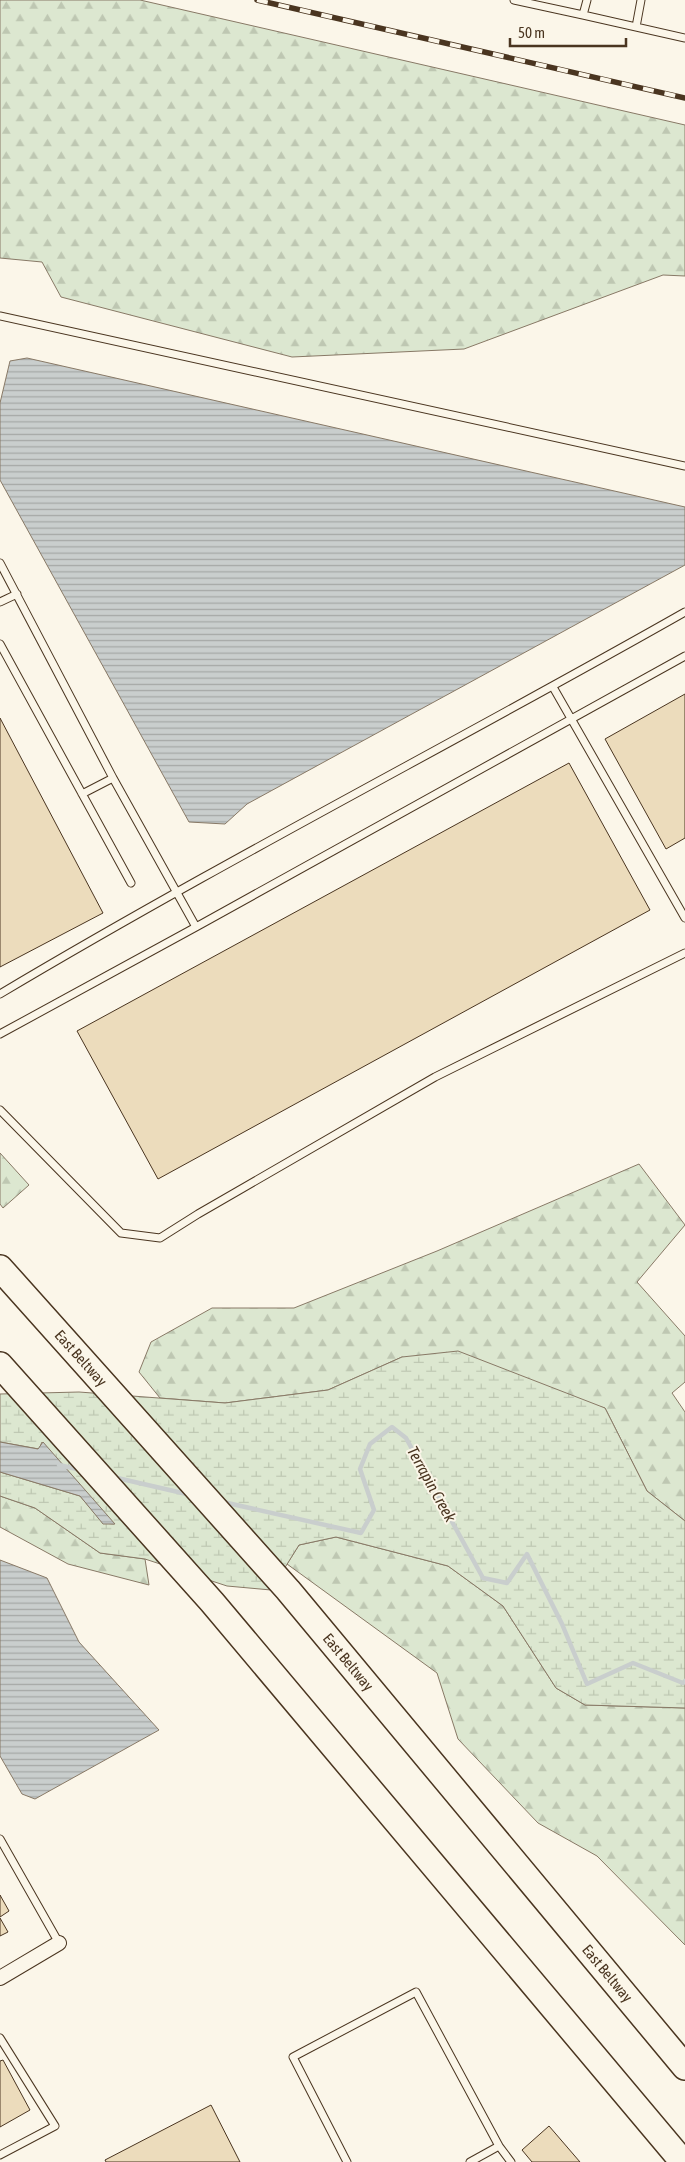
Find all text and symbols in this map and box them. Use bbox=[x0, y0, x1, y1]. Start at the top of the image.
scale bar bbox=[510, 15, 626, 47]
text: 50 m bbox=[518, 24, 545, 41]
street label: East Beltway bbox=[52, 1326, 110, 1389]
water label: Terrapin Creek bbox=[403, 1443, 461, 1526]
street label: East Beltway bbox=[320, 1630, 377, 1694]
street label: East Beltway bbox=[579, 1941, 636, 2005]

